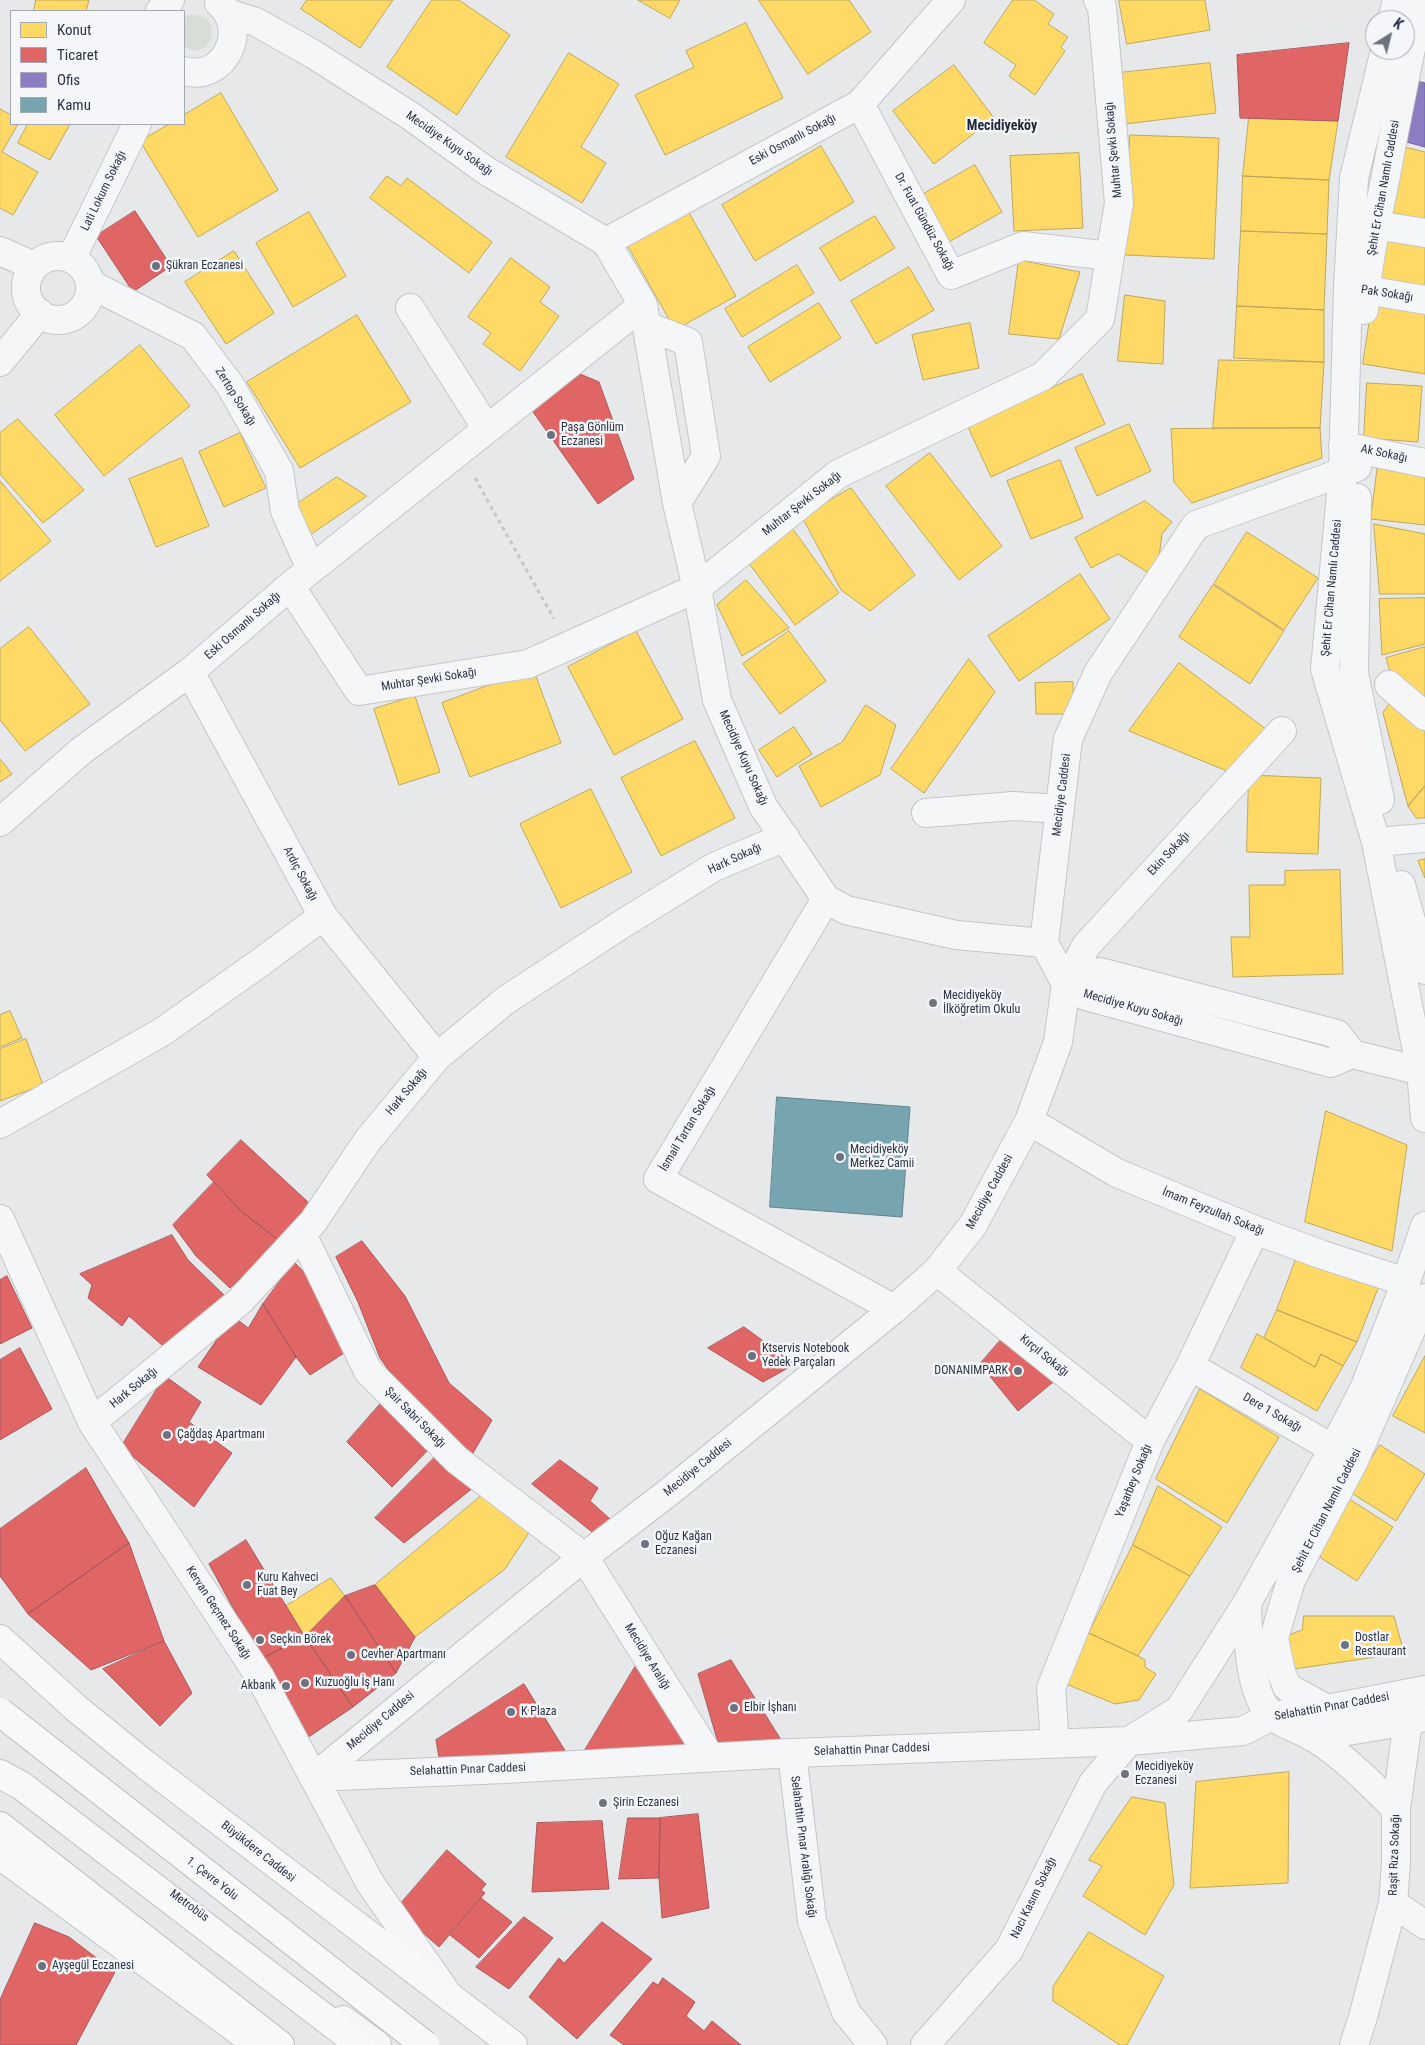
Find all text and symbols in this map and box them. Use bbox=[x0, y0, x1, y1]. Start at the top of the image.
legend bbox=[10, 10, 185, 125]
north arrow bbox=[1365, 10, 1415, 60]
text: K bbox=[1390, 15, 1406, 32]
text: Konut bbox=[57, 21, 91, 39]
text: Ticaret bbox=[57, 46, 98, 64]
text: Ofis bbox=[57, 71, 80, 89]
text: Kamu bbox=[57, 96, 91, 114]
street label: Muhtar Şevki Sokağı bbox=[1103, 101, 1125, 199]
street label: Mecidiye Kuyu Sokağı bbox=[403, 109, 495, 179]
street label: Eski Osmanlı Sokağı bbox=[747, 111, 839, 169]
district label: Mecidiyeköy bbox=[967, 118, 1037, 134]
street label: Şehit Er Cihan Namlı Caddesi bbox=[1365, 119, 1403, 257]
street label: Lati Lokum Sokağı bbox=[78, 149, 130, 233]
street label: Dr. Fuat Gündüz Sokağı bbox=[891, 170, 957, 274]
place label: Şükran Eczanesi bbox=[166, 259, 243, 273]
marker: Şükran Eczanesi bbox=[150, 260, 162, 272]
street label: Pak Sokağı bbox=[1360, 283, 1414, 305]
street label: Zertop Sokağı bbox=[211, 365, 259, 429]
place label: Paşa Gönlüm Eczanesi bbox=[561, 421, 624, 449]
marker: Paşa Gönlüm Eczanesi bbox=[545, 429, 557, 441]
street label: Ak Sokağı bbox=[1359, 442, 1409, 466]
street label: Muhtar Şevki Sokağı bbox=[760, 469, 844, 539]
street label: Şehit Er Cihan Namlı Caddesi bbox=[1319, 519, 1345, 657]
street label: Eski Osmanlı Sokağı bbox=[202, 589, 284, 663]
street label: Muhtar Şevki Sokağı bbox=[380, 665, 478, 695]
street label: Mecidiye Kuyu Sokağı bbox=[715, 708, 771, 808]
street label: Mecidiye Caddesi bbox=[1050, 753, 1074, 837]
street label: Ekin Sokağı bbox=[1145, 829, 1193, 879]
street label: Hark Sokağı bbox=[706, 840, 764, 878]
street label: Ardıç Sokağı bbox=[280, 844, 320, 904]
street label: Mecidiye Kuyu Sokağı bbox=[1082, 987, 1184, 1029]
place label: Mecidiyeköy İlköğretim Okulu bbox=[943, 989, 1020, 1017]
marker: Mecidiyeköy İlköğretim Okulu bbox=[927, 997, 939, 1009]
street label: Hark Sokağı bbox=[383, 1065, 431, 1119]
street label: İsmail Tartan Sokağı bbox=[657, 1084, 719, 1174]
place label: Mecidiyeköy Merkez Camii bbox=[850, 1143, 914, 1171]
marker: Mecidiyeköy Merkez Camii bbox=[834, 1151, 846, 1163]
street label: Mecidiye Caddesi bbox=[964, 1152, 1016, 1232]
street label: İmam Feyzullah Sokağı bbox=[1160, 1185, 1266, 1239]
street label: Kırçıl Sokağı bbox=[1017, 1332, 1071, 1380]
place label: Ktservis Notebook Yedek Parçaları bbox=[762, 1342, 849, 1370]
marker: Ktservis Notebook Yedek Parçaları bbox=[746, 1350, 758, 1362]
street label: Hark Sokağı bbox=[107, 1364, 161, 1412]
place label: DONANIMPARK bbox=[934, 1364, 1008, 1378]
marker: DONANIMPARK bbox=[1012, 1365, 1024, 1377]
street label: Şair Sabri Sokağı bbox=[382, 1385, 448, 1451]
street label: Dere 1 Sokağı bbox=[1240, 1390, 1304, 1436]
place label: Çağdaş Apartmanı bbox=[177, 1428, 265, 1442]
marker: Çağdaş Apartmanı bbox=[161, 1429, 173, 1441]
street label: Mecidiye Caddesi bbox=[661, 1436, 735, 1500]
street label: Yaşarbey Sokağı bbox=[1113, 1442, 1155, 1520]
street label: Şehit Er Cihan Namlı Caddesi bbox=[1289, 1446, 1365, 1576]
place label: Oğuz Kağan Eczanesi bbox=[655, 1530, 712, 1558]
marker: Oğuz Kağan Eczanesi bbox=[639, 1538, 651, 1550]
street label: Kervan Geçmez Sokağı bbox=[182, 1564, 254, 1662]
place label: Kuru Kahveci Fuat Bey bbox=[257, 1571, 318, 1599]
marker: Kuru Kahveci Fuat Bey bbox=[241, 1579, 253, 1591]
street label: Mecidiye Aralığı bbox=[621, 1621, 673, 1693]
place label: Dostlar Restaurant bbox=[1355, 1631, 1406, 1659]
place label: Seçkin Börek bbox=[270, 1633, 331, 1647]
marker: Seçkin Börek bbox=[254, 1634, 266, 1646]
marker: Dostlar Restaurant bbox=[1339, 1639, 1351, 1651]
place label: Cevher Apartmanı bbox=[361, 1648, 446, 1662]
marker: Cevher Apartmanı bbox=[345, 1649, 357, 1661]
place label: Kuzuoğlu İş Hanı bbox=[315, 1676, 395, 1690]
marker: Kuzuoğlu İş Hanı bbox=[299, 1677, 311, 1689]
place label: Akbank bbox=[241, 1679, 276, 1693]
marker: Akbank bbox=[280, 1680, 292, 1692]
street label: Mecidiye Caddesi bbox=[344, 1689, 418, 1753]
street label: Selahattin Pınar Caddesi bbox=[1274, 1690, 1390, 1724]
place label: Elbir İşhanı bbox=[744, 1701, 796, 1715]
marker: Elbir İşhanı bbox=[728, 1702, 740, 1714]
place label: K Plaza bbox=[521, 1705, 556, 1719]
marker: K Plaza bbox=[505, 1706, 517, 1718]
street label: Selahattin Pınar Caddesi bbox=[814, 1741, 930, 1759]
place label: Mecidiyeköy Eczanesi bbox=[1135, 1760, 1194, 1788]
street label: Selahattin Pınar Caddesi bbox=[410, 1761, 526, 1779]
marker: Mecidiyeköy Eczanesi bbox=[1119, 1768, 1131, 1780]
street label: Selahattin Pınar Aralığı Sokağı bbox=[787, 1775, 819, 1919]
place label: Şirin Eczanesi bbox=[613, 1796, 679, 1810]
marker: Şirin Eczanesi bbox=[597, 1797, 609, 1809]
street label: Raşit Rıza Sokağı bbox=[1386, 1814, 1404, 1896]
street label: Büyükdere Caddesi bbox=[218, 1819, 298, 1885]
street label: 1. Çevre Yolu bbox=[183, 1854, 241, 1904]
street label: Naci Kasım Sokağı bbox=[1008, 1855, 1060, 1941]
street label: Metrobüs bbox=[167, 1887, 211, 1925]
place label: Ayşegül Eczanesi bbox=[52, 1959, 134, 1973]
marker: Ayşegül Eczanesi bbox=[36, 1960, 48, 1972]

